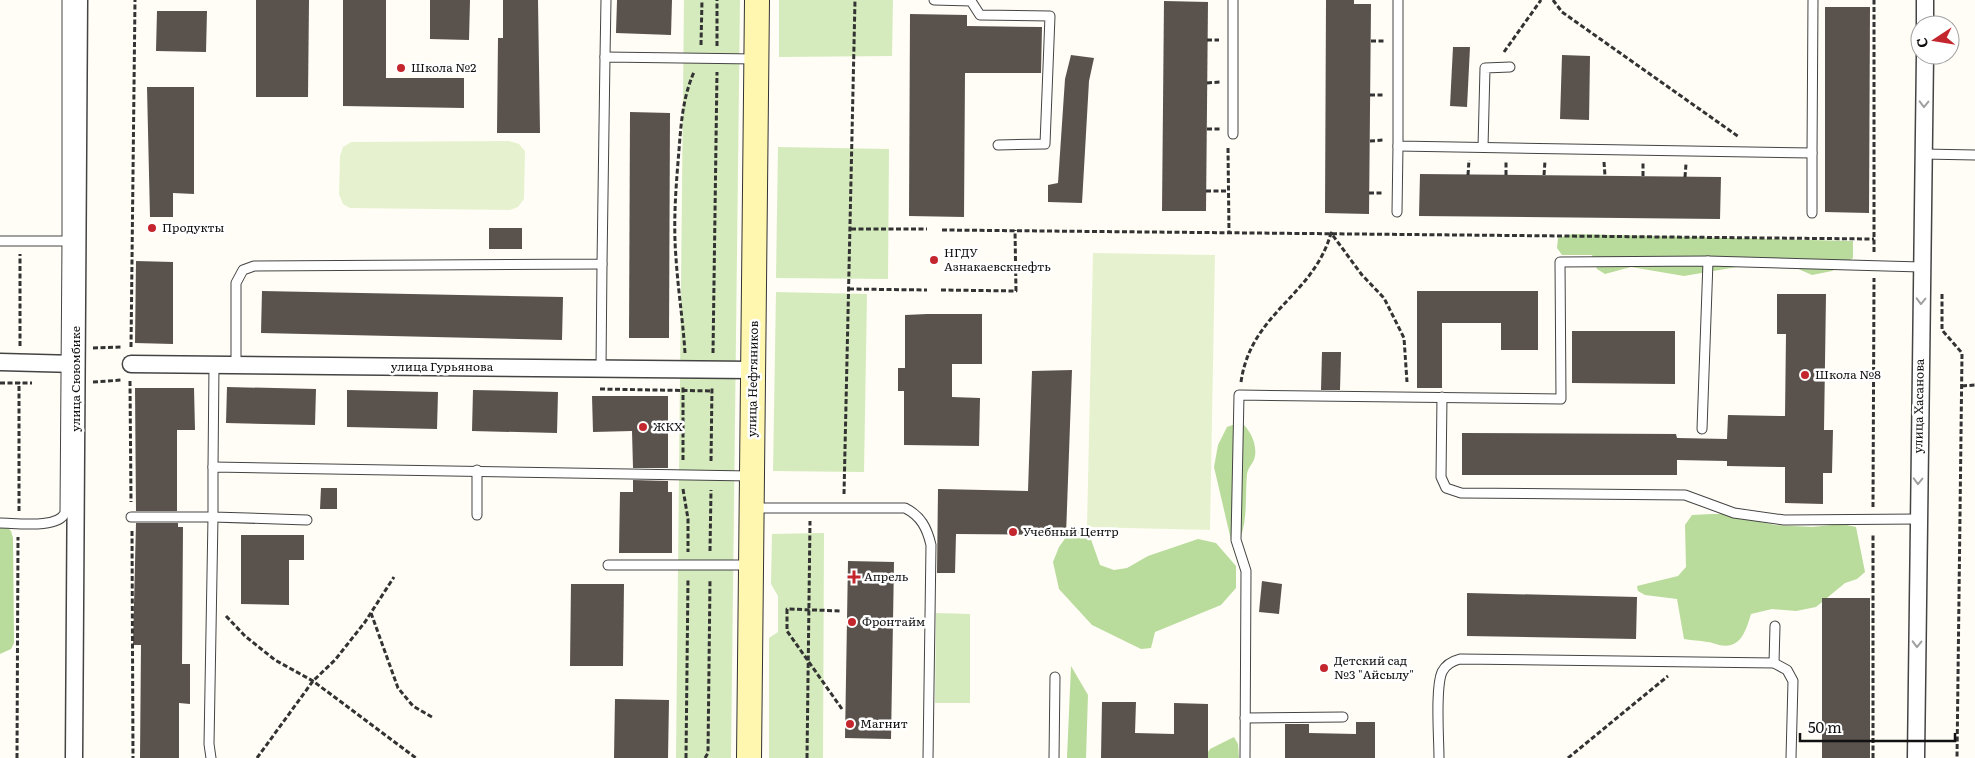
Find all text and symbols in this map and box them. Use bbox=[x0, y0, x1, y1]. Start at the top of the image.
north arrow bbox=[1910, 15, 1960, 65]
text: С bbox=[1910, 36, 1932, 50]
place label: Школа №2 bbox=[411, 58, 476, 76]
marker: Школа №2 bbox=[395, 62, 407, 74]
one-way arrow bbox=[1919, 100, 1929, 108]
place label: Продукты bbox=[162, 218, 224, 236]
marker: Продукты bbox=[146, 222, 158, 234]
place label: НГДУ Азнакаевскнефть bbox=[944, 243, 1051, 275]
marker: НГДУ Азнакаевскнефть bbox=[928, 254, 940, 266]
one-way arrow bbox=[1916, 298, 1926, 305]
street label: улица Нефтяников bbox=[742, 320, 762, 437]
street label: улица Сююмбике bbox=[66, 326, 84, 432]
street label: улица Гурьянова bbox=[391, 357, 494, 375]
street label: улица Хасанова bbox=[1908, 358, 1928, 454]
place label: Школа №8 bbox=[1815, 365, 1881, 383]
marker: Школа №8 bbox=[1799, 369, 1811, 381]
place label: ЖКХ bbox=[653, 417, 683, 435]
marker: ЖКХ bbox=[637, 421, 649, 433]
one-way arrow bbox=[1913, 477, 1924, 485]
place label: Учебный Центр bbox=[1023, 522, 1119, 540]
marker: Учебный Центр bbox=[1007, 526, 1019, 538]
place label: Апрель bbox=[864, 567, 909, 585]
marker: Апрель bbox=[848, 571, 860, 583]
place label: Фронтайм bbox=[862, 612, 925, 630]
marker: Фронтайм bbox=[846, 616, 858, 628]
one-way arrow bbox=[1912, 640, 1922, 648]
place label: Детский сад №3 "Айсылу" bbox=[1334, 651, 1414, 683]
marker: Детский сад №3 "Айсылу" bbox=[1318, 662, 1330, 674]
scale bar bbox=[1800, 710, 1955, 742]
place label: Магнит bbox=[860, 714, 908, 732]
text: 50 m bbox=[1808, 715, 1842, 738]
marker: Магнит bbox=[844, 718, 856, 730]

